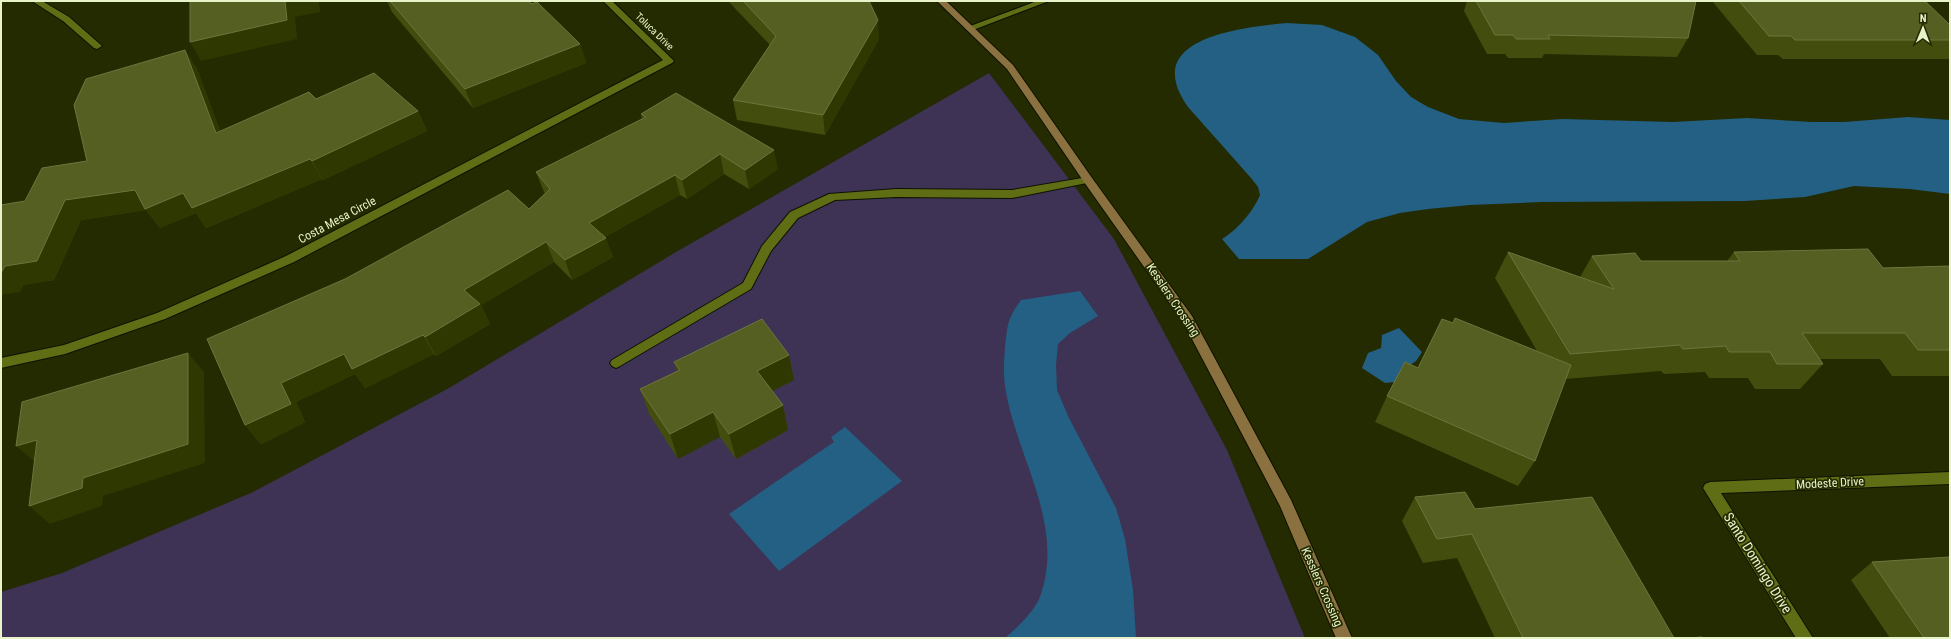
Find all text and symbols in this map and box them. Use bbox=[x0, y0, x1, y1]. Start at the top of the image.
north arrow bbox=[1903, 8, 1943, 48]
street label: Toluca Drive bbox=[633, 11, 676, 52]
text: N bbox=[1920, 12, 1927, 25]
street label: Costa Mesa Circle bbox=[296, 193, 379, 246]
street label: Kesslers Crossing bbox=[1143, 261, 1203, 339]
street label: Modeste Drive bbox=[1796, 474, 1865, 492]
street label: Santo Domingo Drive bbox=[1721, 510, 1796, 617]
street label: Kesslers Crossing bbox=[1298, 545, 1346, 629]

